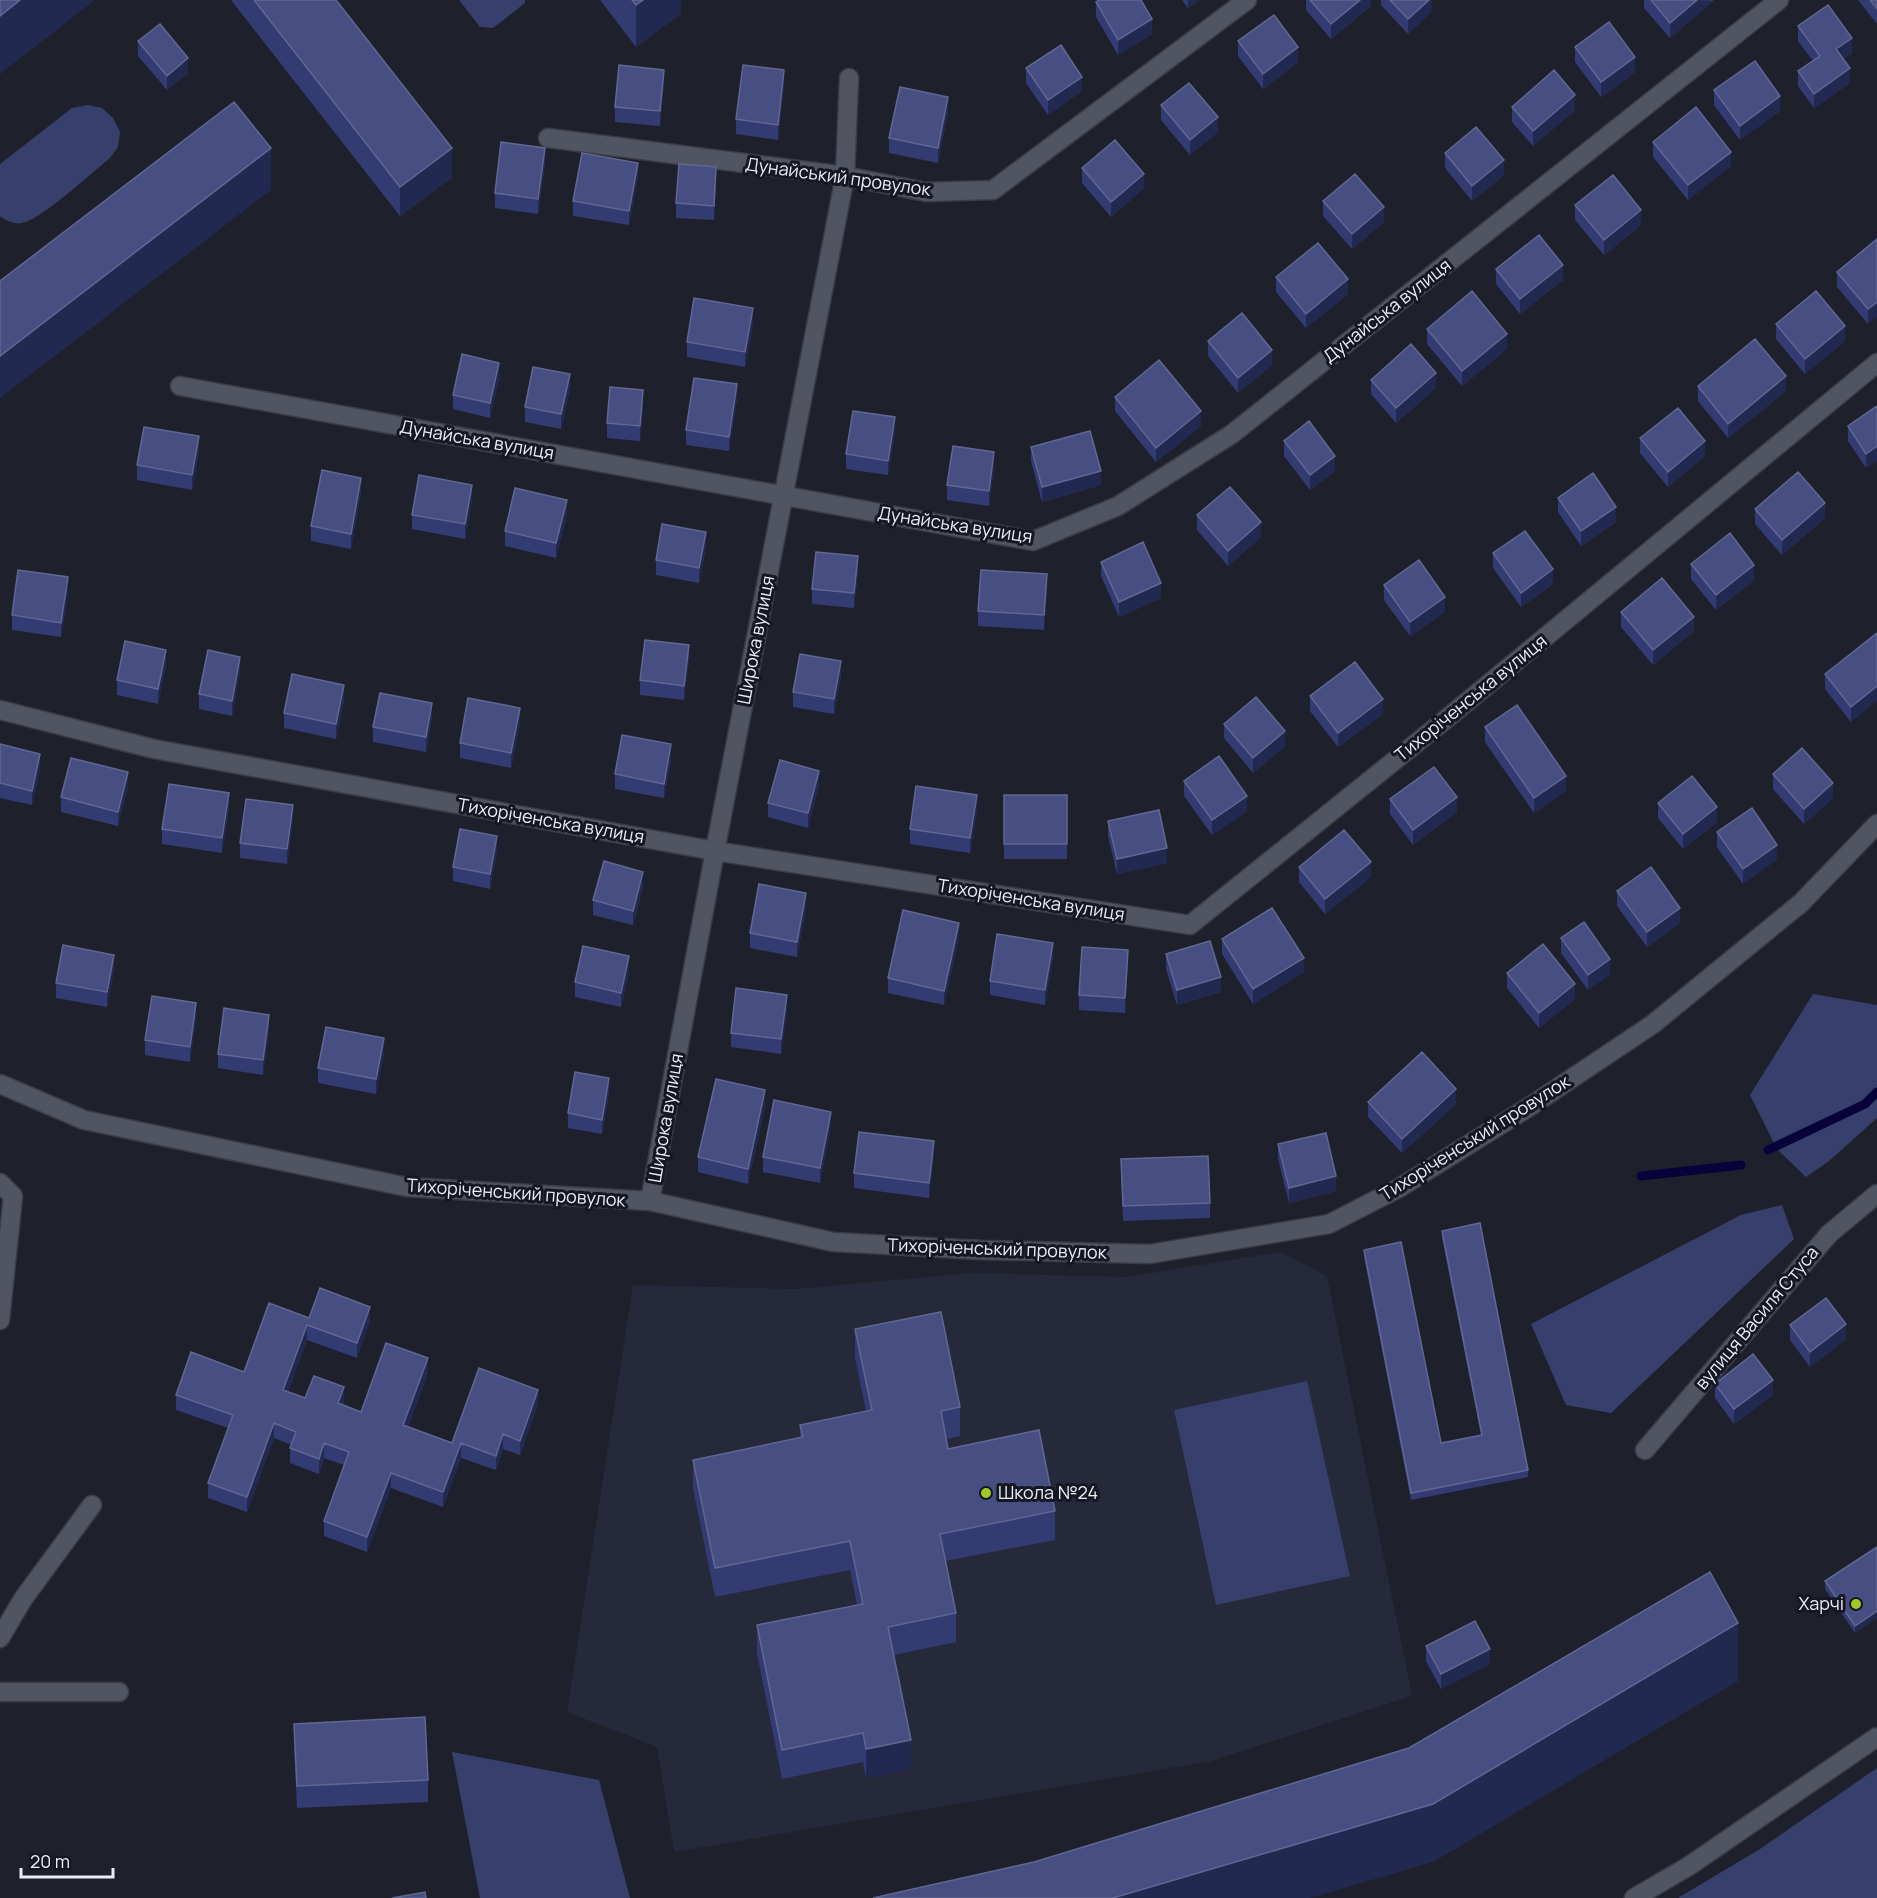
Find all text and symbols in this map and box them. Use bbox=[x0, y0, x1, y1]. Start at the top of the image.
street label: Дунайський провулок bbox=[744, 151, 933, 201]
street label: Дунайська вулиця bbox=[1317, 253, 1455, 368]
street label: Дунайська вулиця bbox=[398, 414, 556, 464]
street label: Дунайська вулиця bbox=[876, 500, 1034, 548]
street label: Широка вулиця bbox=[731, 573, 779, 706]
street label: Тихоріченська вулиця bbox=[1389, 628, 1551, 766]
street label: Тихоріченська вулиця bbox=[456, 792, 646, 848]
street label: Тихоріченська вулиця bbox=[936, 872, 1126, 926]
street label: Широка вулиця bbox=[642, 1051, 688, 1184]
street label: Тихоріченський провулок bbox=[1375, 1068, 1575, 1205]
street label: Тихоріченський провулок bbox=[406, 1172, 627, 1212]
street label: Тихоріченський провулок bbox=[887, 1232, 1108, 1264]
street label: вулиця Василя Стуса bbox=[1689, 1241, 1823, 1394]
place label: Школа №24 bbox=[998, 1480, 1098, 1504]
marker: Школа №24 bbox=[979, 1486, 993, 1500]
place label: Харчі bbox=[1798, 1591, 1844, 1615]
marker: Харчі bbox=[1849, 1597, 1863, 1611]
scale bar bbox=[21, 1841, 112, 1879]
text: 20 m bbox=[30, 1849, 70, 1873]

